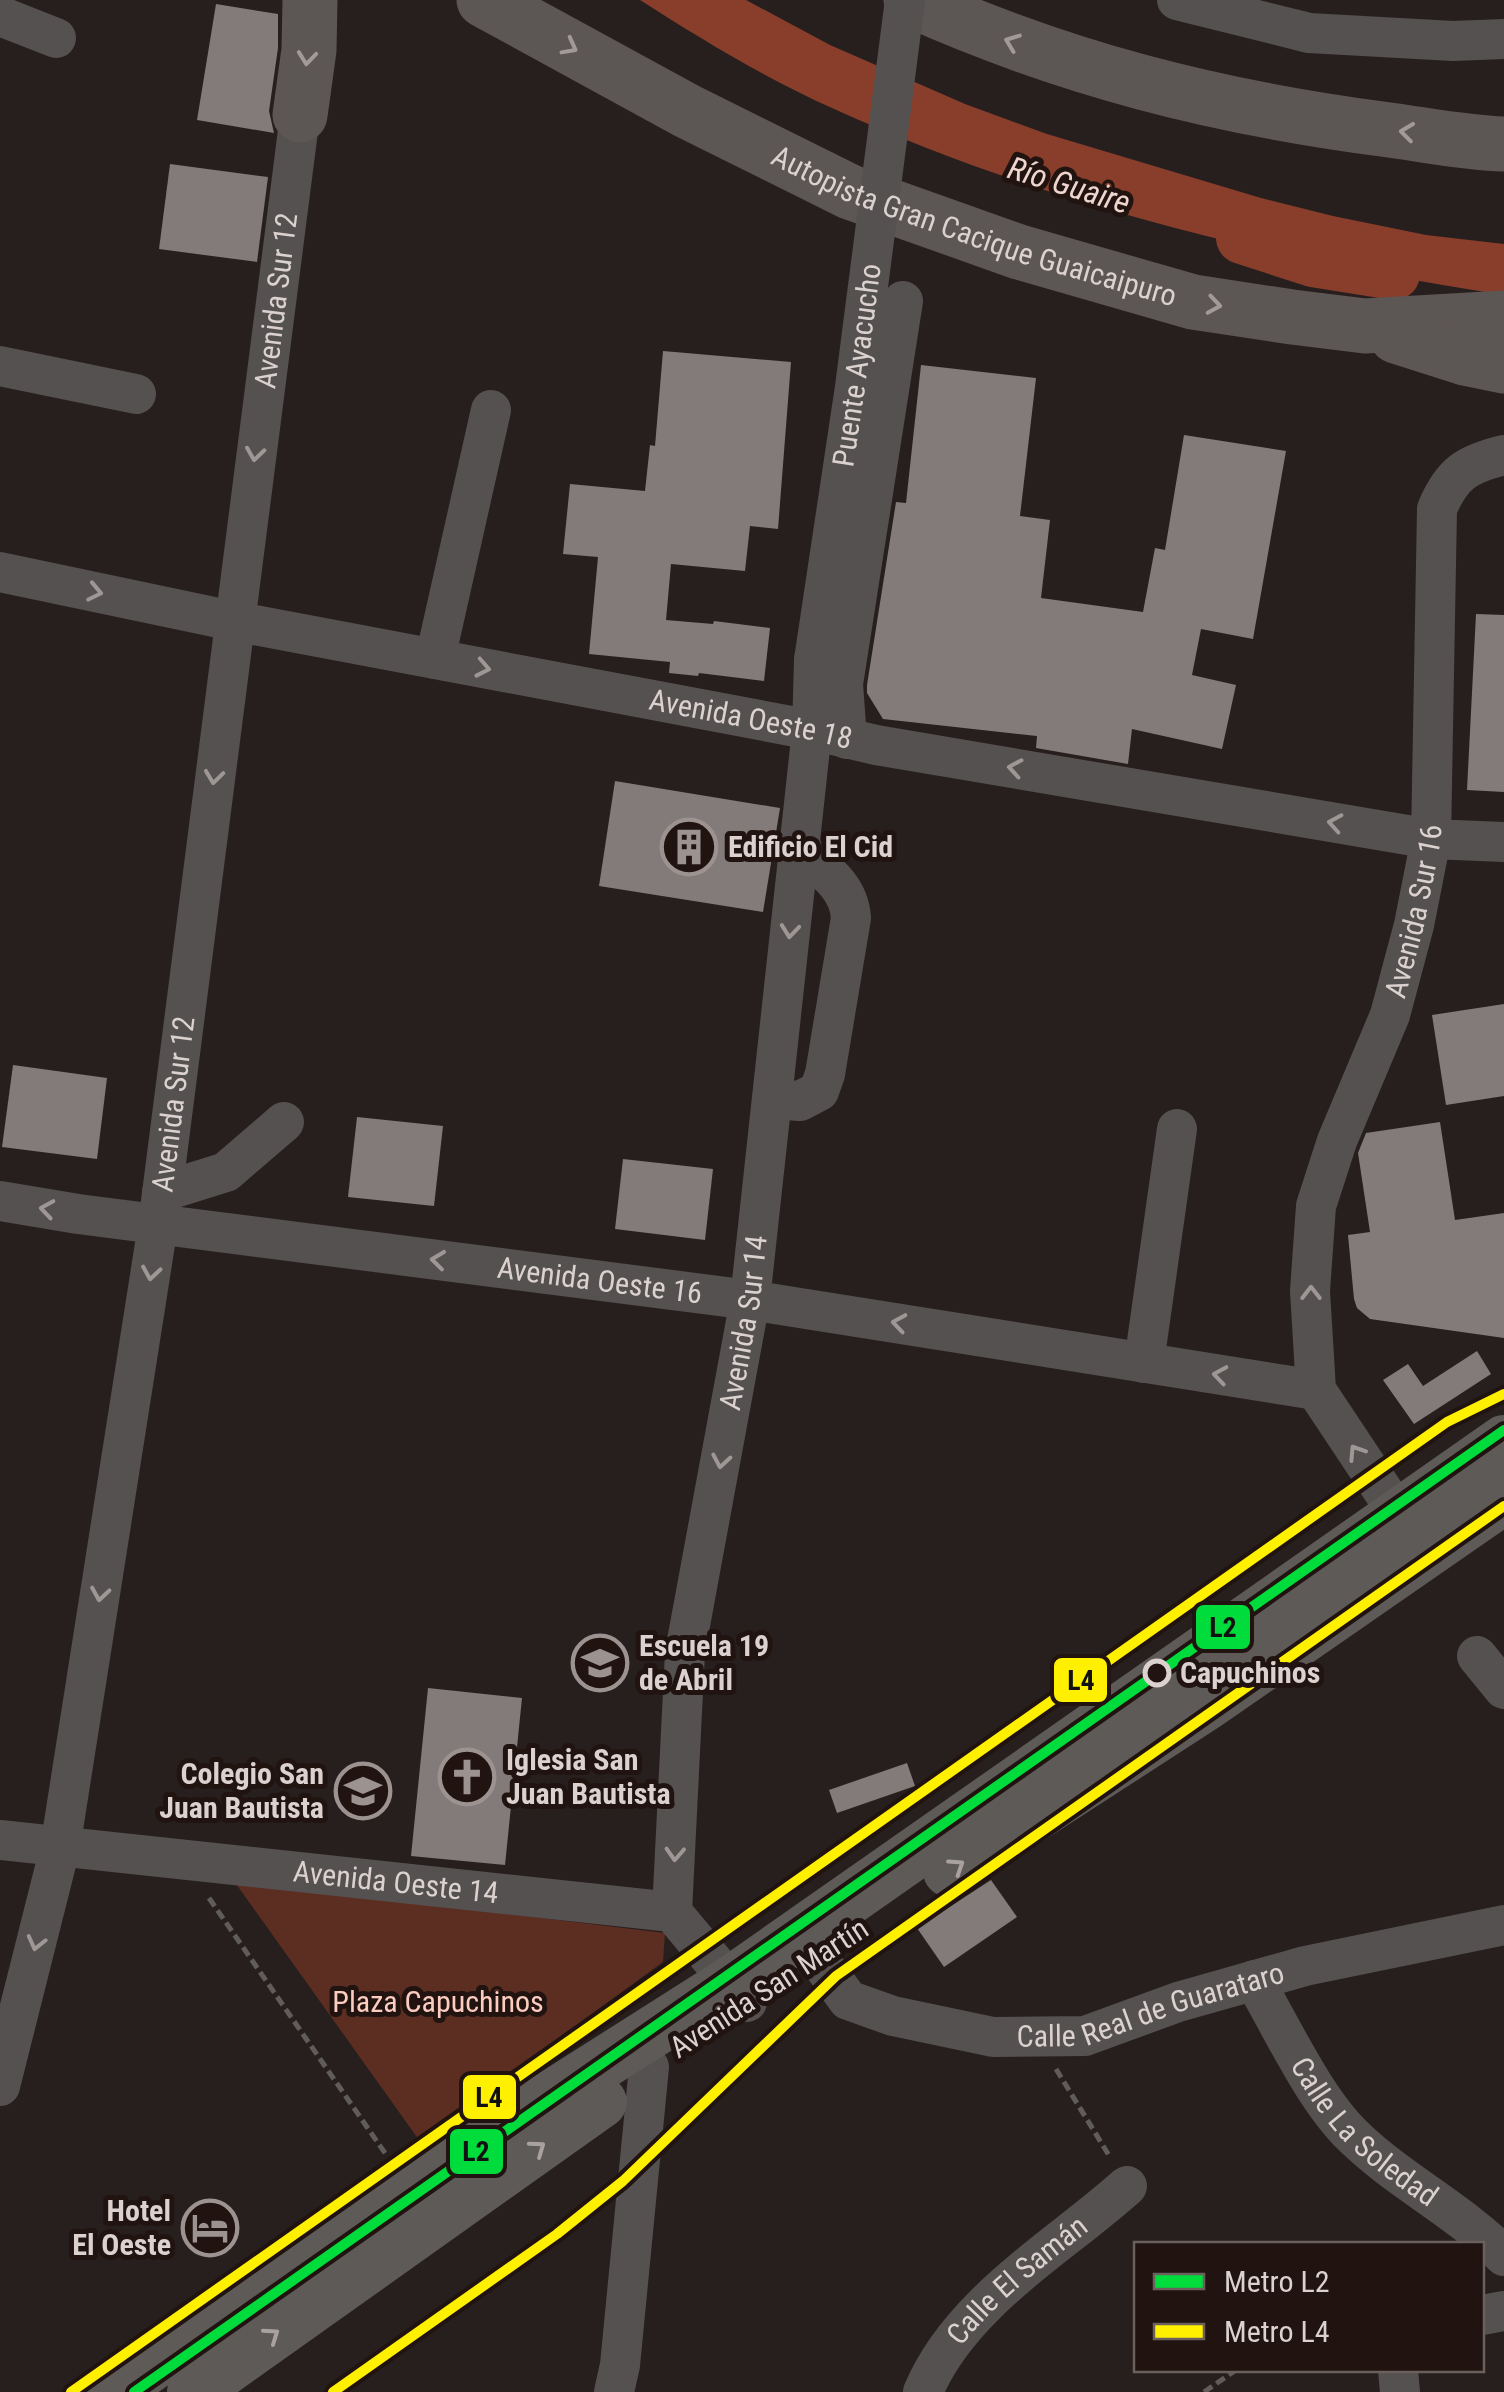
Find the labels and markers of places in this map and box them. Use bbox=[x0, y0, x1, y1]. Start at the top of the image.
building icon: Edificio El Cid bbox=[659, 817, 719, 877]
place label: Edificio El Cid bbox=[728, 829, 893, 864]
place label: Escuela 19 de Abril bbox=[639, 1628, 769, 1697]
school or university icon: Escuela 19 de Abril bbox=[570, 1633, 630, 1693]
place label: Capuchinos bbox=[1180, 1655, 1320, 1690]
marker: Capuchinos bbox=[1144, 1660, 1170, 1686]
place label: Iglesia San Juan Bautista bbox=[506, 1742, 671, 1811]
church icon: Iglesia San Juan Bautista bbox=[437, 1747, 497, 1807]
place label: Colegio San Juan Bautista bbox=[159, 1756, 324, 1825]
school or university icon: Colegio San Juan Bautista bbox=[333, 1761, 393, 1821]
place label: Hotel El Oeste bbox=[72, 2193, 171, 2262]
hotel icon: Hotel El Oeste bbox=[180, 2198, 240, 2258]

